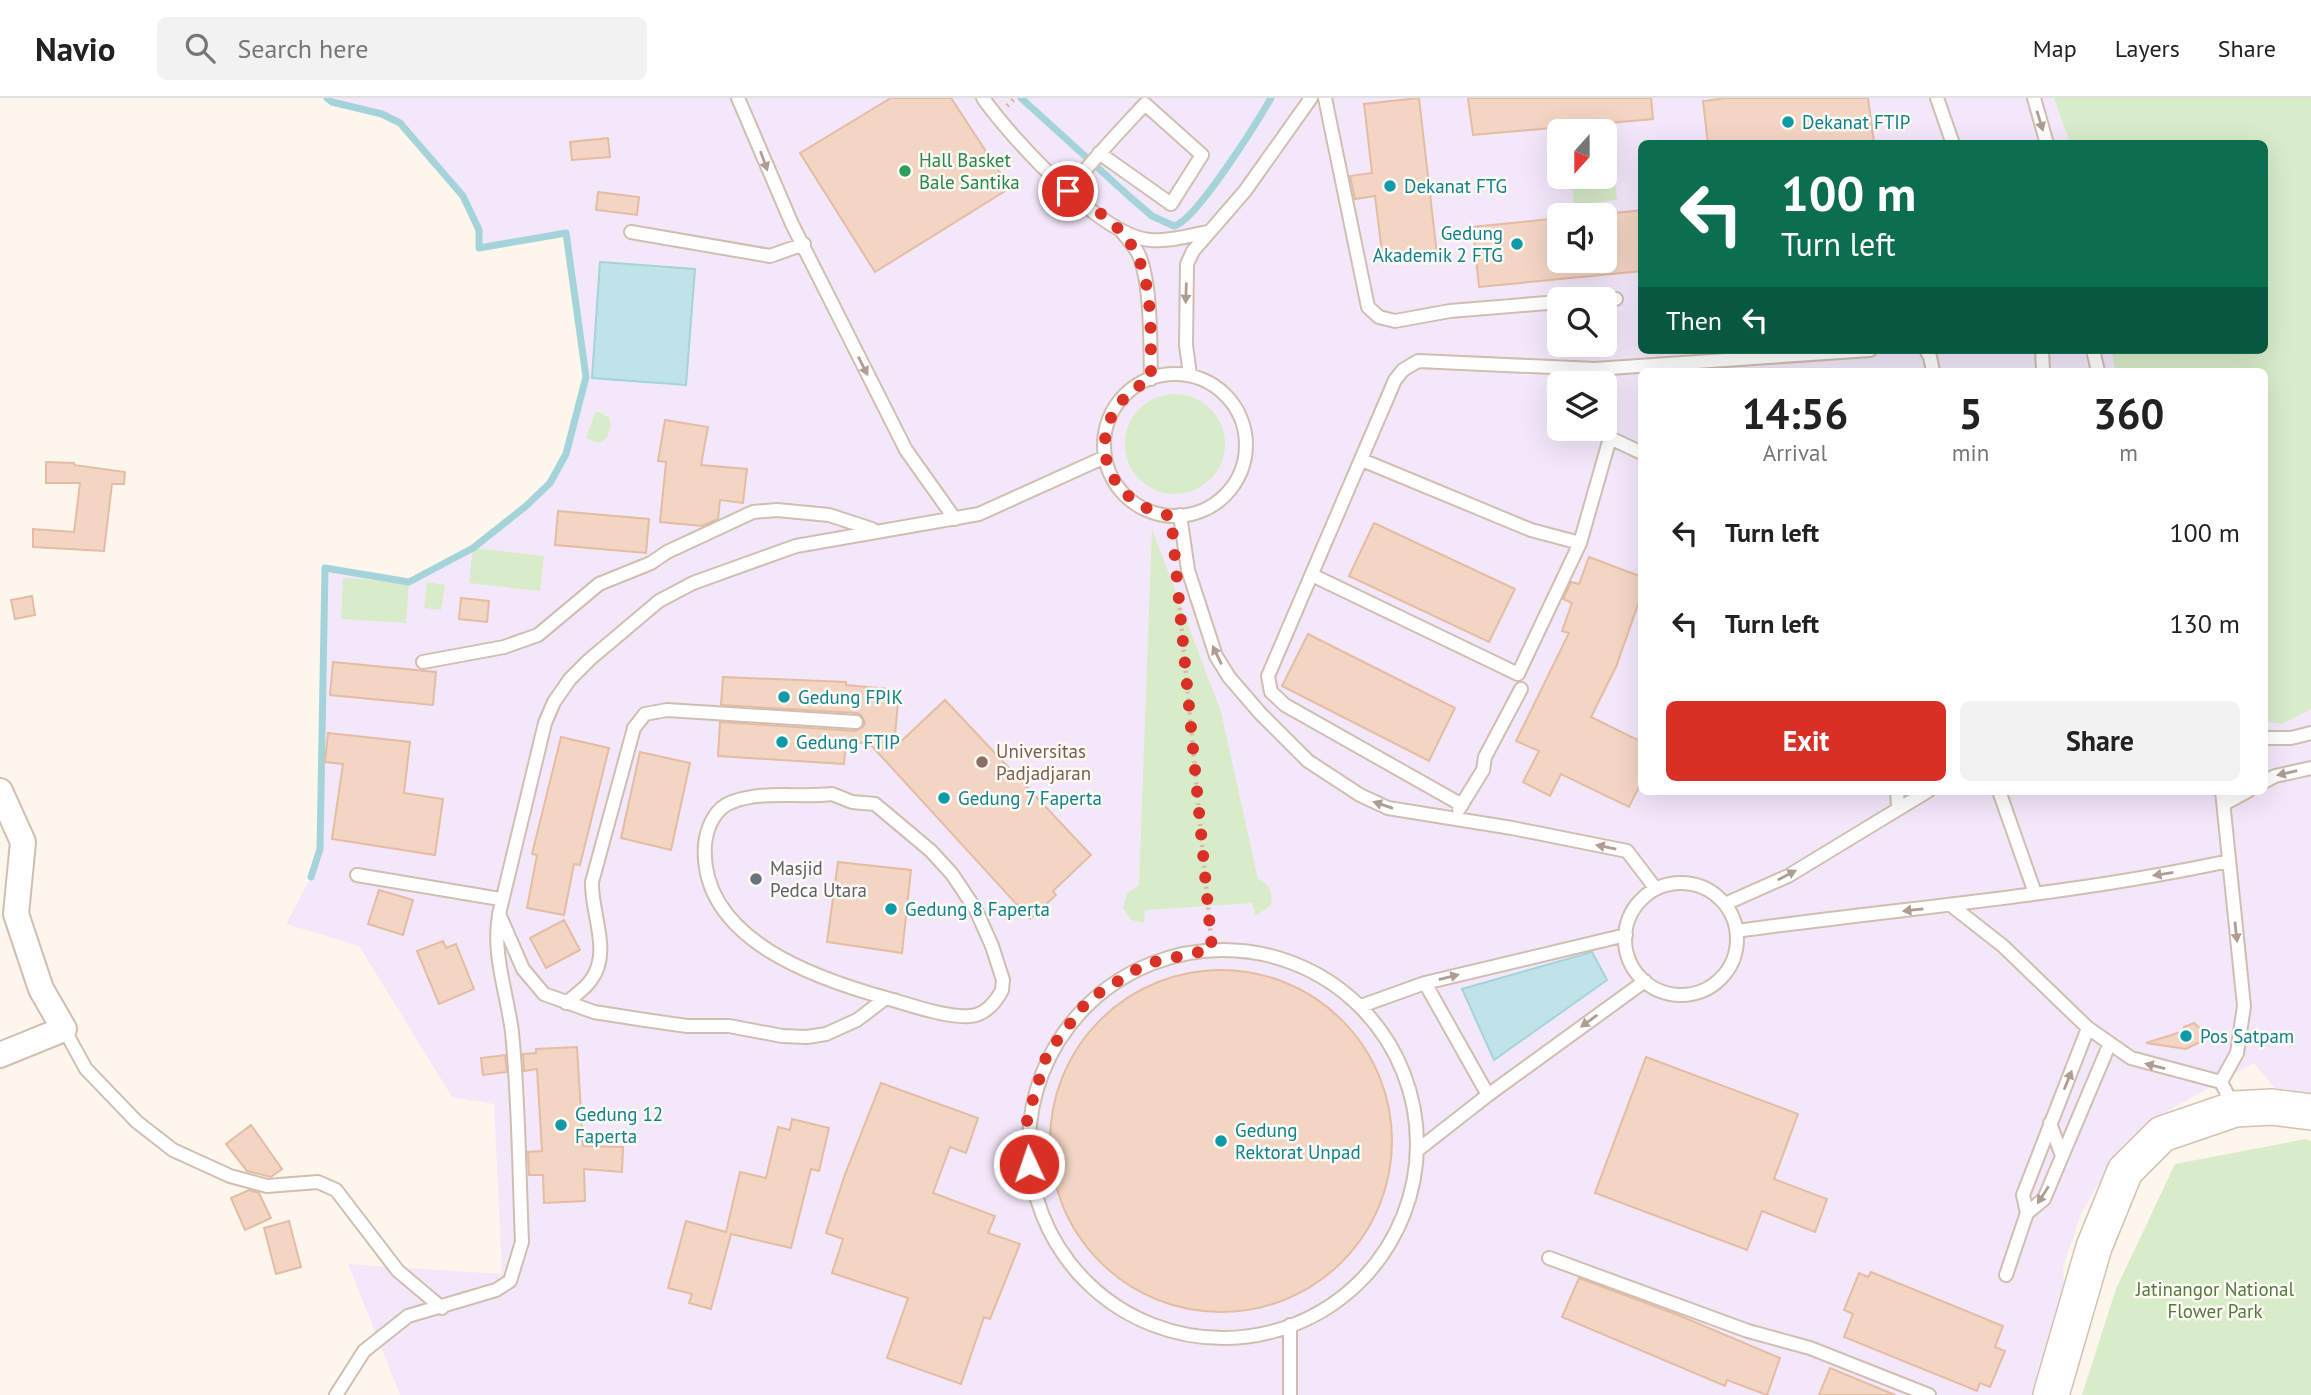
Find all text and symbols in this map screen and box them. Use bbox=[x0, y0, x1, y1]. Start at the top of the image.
search box bbox=[157, 17, 647, 80]
text: Navio bbox=[35, 27, 115, 70]
icon: search bbox=[181, 29, 219, 67]
text: Search here bbox=[237, 32, 369, 65]
text: Map bbox=[2033, 33, 2077, 64]
text: Layers bbox=[2115, 33, 2180, 64]
text: Share bbox=[2218, 33, 2276, 64]
place label: Dekanat FTIP bbox=[1802, 110, 1910, 134]
one-way arrow bbox=[2036, 110, 2046, 131]
marker: Dekanat FTIP bbox=[1780, 114, 1796, 130]
north arrow bbox=[1547, 119, 1617, 189]
map controls bbox=[1547, 119, 1617, 441]
place label: Hall Basket Bale Santika bbox=[919, 148, 1020, 194]
one-way arrow bbox=[759, 150, 770, 171]
pin bbox=[1038, 161, 1098, 221]
text: 100 m bbox=[1781, 161, 1916, 225]
marker: Hall Basket Bale Santika bbox=[897, 163, 913, 179]
icon: left bbox=[1666, 168, 1757, 259]
icon: arrive bbox=[1049, 172, 1087, 210]
place label: Dekanat FTG bbox=[1404, 174, 1507, 198]
marker: Dekanat FTG bbox=[1382, 178, 1398, 194]
button: sound bbox=[1547, 203, 1617, 273]
place label: Gedung Akademik 2 FTG bbox=[1373, 221, 1503, 267]
text: Turn left bbox=[1781, 223, 1896, 265]
marker: Gedung Akademik 2 FTG bbox=[1509, 236, 1525, 252]
one-way arrow bbox=[1181, 282, 1192, 304]
button: search bbox=[1547, 287, 1617, 357]
icon: left bbox=[1736, 301, 1774, 339]
text: Then bbox=[1666, 304, 1722, 337]
one-way arrow bbox=[857, 356, 869, 376]
button: layers bbox=[1547, 371, 1617, 441]
text: 14:56 bbox=[1742, 386, 1848, 441]
text: 5 bbox=[1959, 386, 1982, 441]
text: 360 bbox=[2093, 386, 2164, 441]
text: Arrival bbox=[1763, 438, 1827, 467]
text: min bbox=[1952, 438, 1989, 467]
text: m bbox=[2119, 438, 2138, 467]
icon: left bbox=[1666, 514, 1704, 552]
text: Turn left bbox=[1725, 516, 1819, 549]
text: 100 m bbox=[2169, 516, 2240, 549]
icon: left bbox=[1666, 605, 1704, 643]
text: Turn left bbox=[1725, 607, 1819, 640]
text: 130 m bbox=[2169, 607, 2240, 640]
one-way arrow bbox=[1212, 645, 1223, 665]
place label: Gedung FPIK bbox=[798, 685, 903, 709]
marker: Gedung FPIK bbox=[776, 689, 792, 705]
button: Exit bbox=[1666, 701, 1946, 781]
button: Share bbox=[1960, 701, 2240, 781]
place label: Gedung FTIP bbox=[796, 730, 900, 754]
marker: Gedung FTIP bbox=[774, 734, 790, 750]
place label: Universitas Padjadjaran bbox=[996, 739, 1091, 785]
marker: Universitas Padjadjaran bbox=[974, 754, 990, 770]
one-way arrow bbox=[2276, 768, 2298, 779]
place label: Gedung 7 Faperta bbox=[958, 786, 1102, 810]
marker: Gedung 7 Faperta bbox=[936, 790, 952, 806]
one-way arrow bbox=[1372, 799, 1393, 810]
one-way arrow bbox=[1595, 841, 1617, 852]
place label: Masjid Pedca Utara bbox=[770, 856, 867, 902]
one-way arrow bbox=[2151, 869, 2173, 880]
one-way arrow bbox=[1777, 870, 1797, 881]
marker: Masjid Pedca Utara bbox=[748, 871, 764, 887]
place label: Gedung 8 Faperta bbox=[905, 897, 1050, 921]
marker: Gedung 8 Faperta bbox=[883, 901, 899, 917]
one-way arrow bbox=[1902, 905, 1924, 916]
one-way arrow bbox=[2231, 921, 2242, 943]
one-way arrow bbox=[1438, 972, 1460, 983]
one-way arrow bbox=[1580, 1014, 1599, 1028]
place label: Pos Satpam bbox=[2200, 1024, 2294, 1048]
marker: Pos Satpam bbox=[2178, 1028, 2194, 1044]
one-way arrow bbox=[2144, 1060, 2166, 1071]
one-way arrow bbox=[2062, 1069, 2073, 1090]
place label: Gedung 12 Faperta bbox=[575, 1102, 663, 1148]
marker: Gedung 12 Faperta bbox=[553, 1117, 569, 1133]
place label: Gedung Rektorat Unpad bbox=[1235, 1118, 1361, 1164]
position arrow bbox=[992, 1127, 1066, 1201]
marker: Gedung Rektorat Unpad bbox=[1213, 1133, 1229, 1149]
one-way arrow bbox=[2037, 1185, 2050, 1205]
park label: Jatinangor National Flower Park bbox=[2135, 1277, 2294, 1323]

